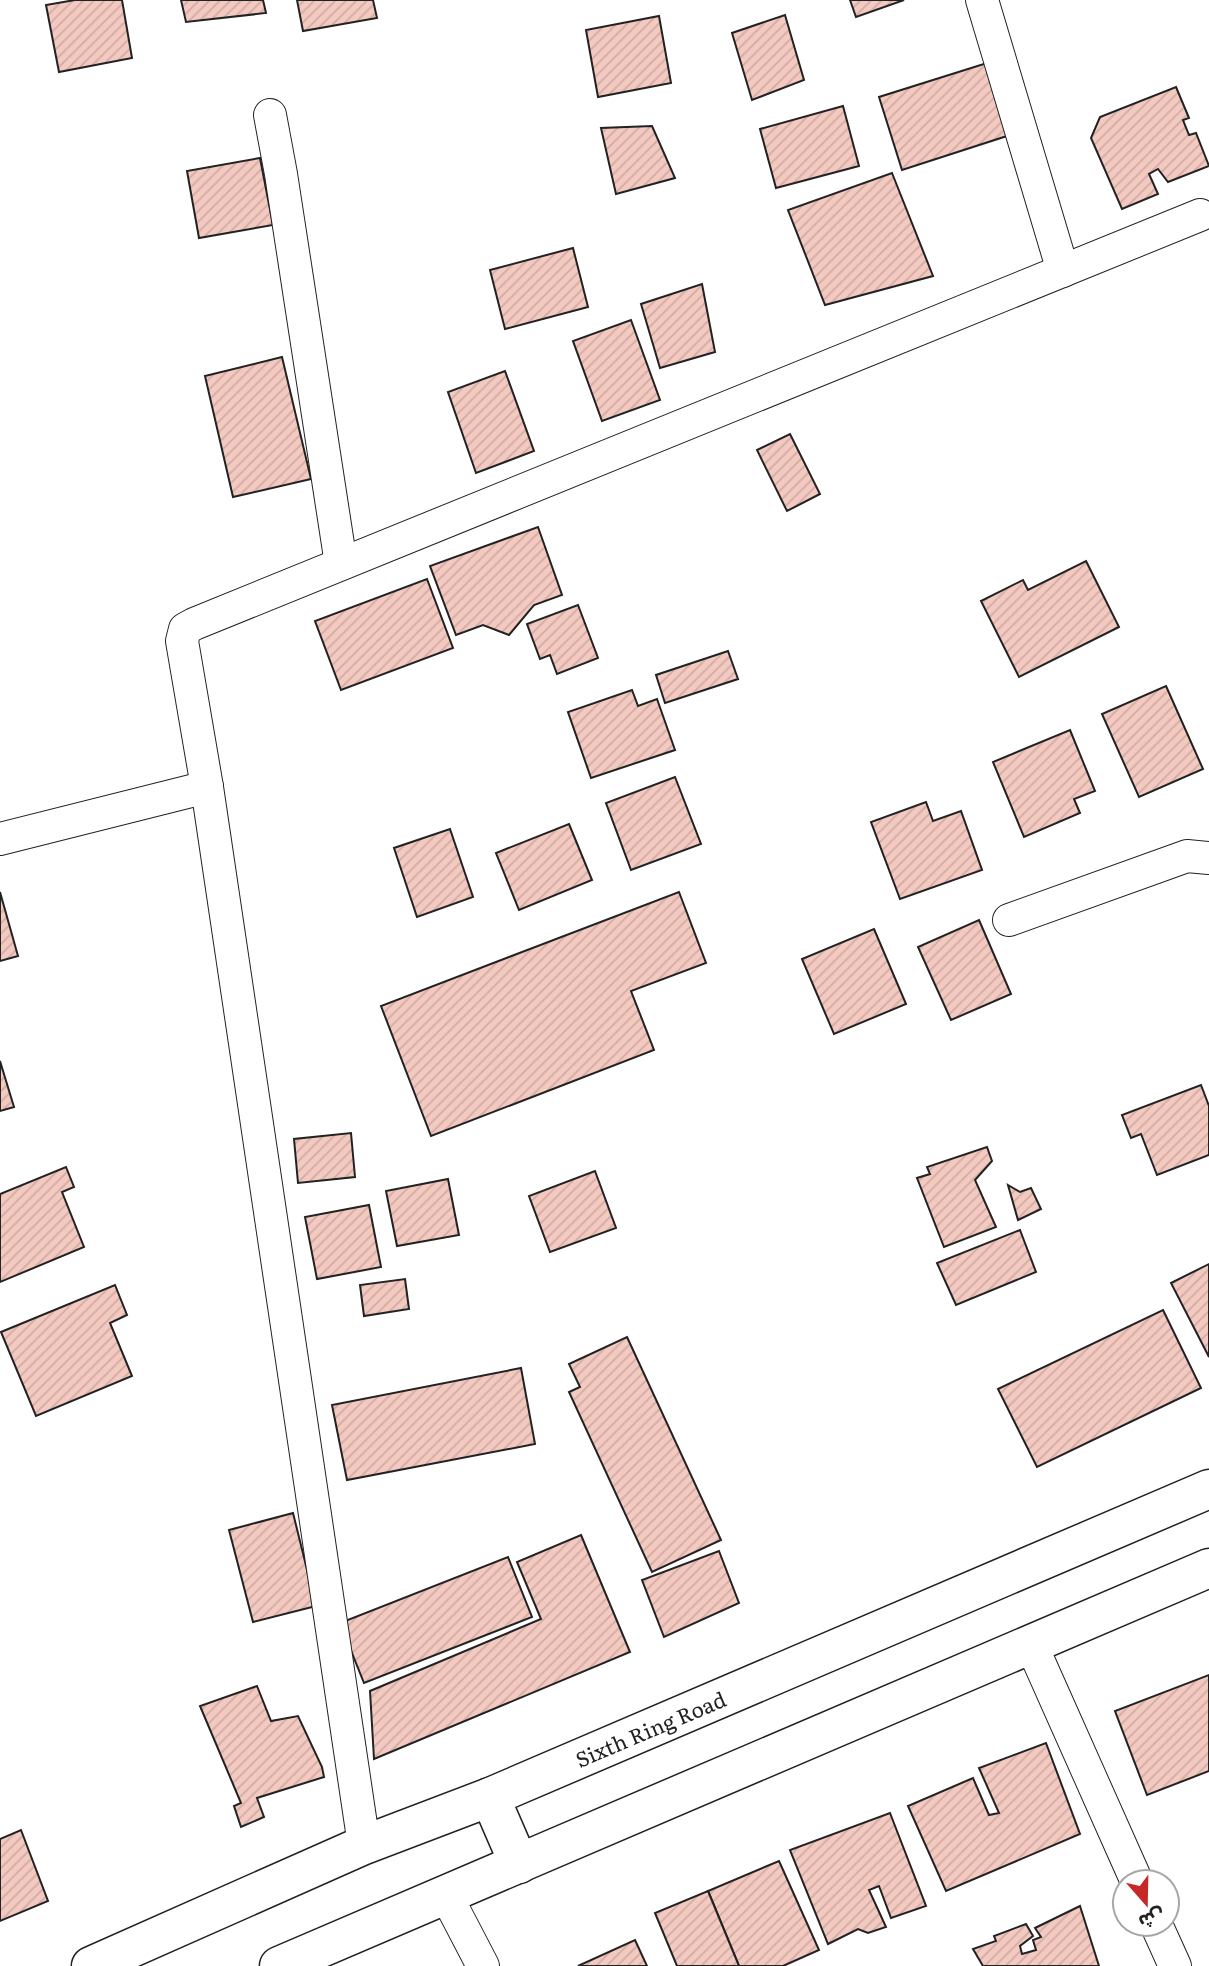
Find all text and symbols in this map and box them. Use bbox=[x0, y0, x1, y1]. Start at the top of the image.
street label: Sixth Ring Road bbox=[570, 1682, 730, 1774]
north arrow bbox=[1111, 1868, 1181, 1938]
text: ش bbox=[1135, 1902, 1169, 1938]

